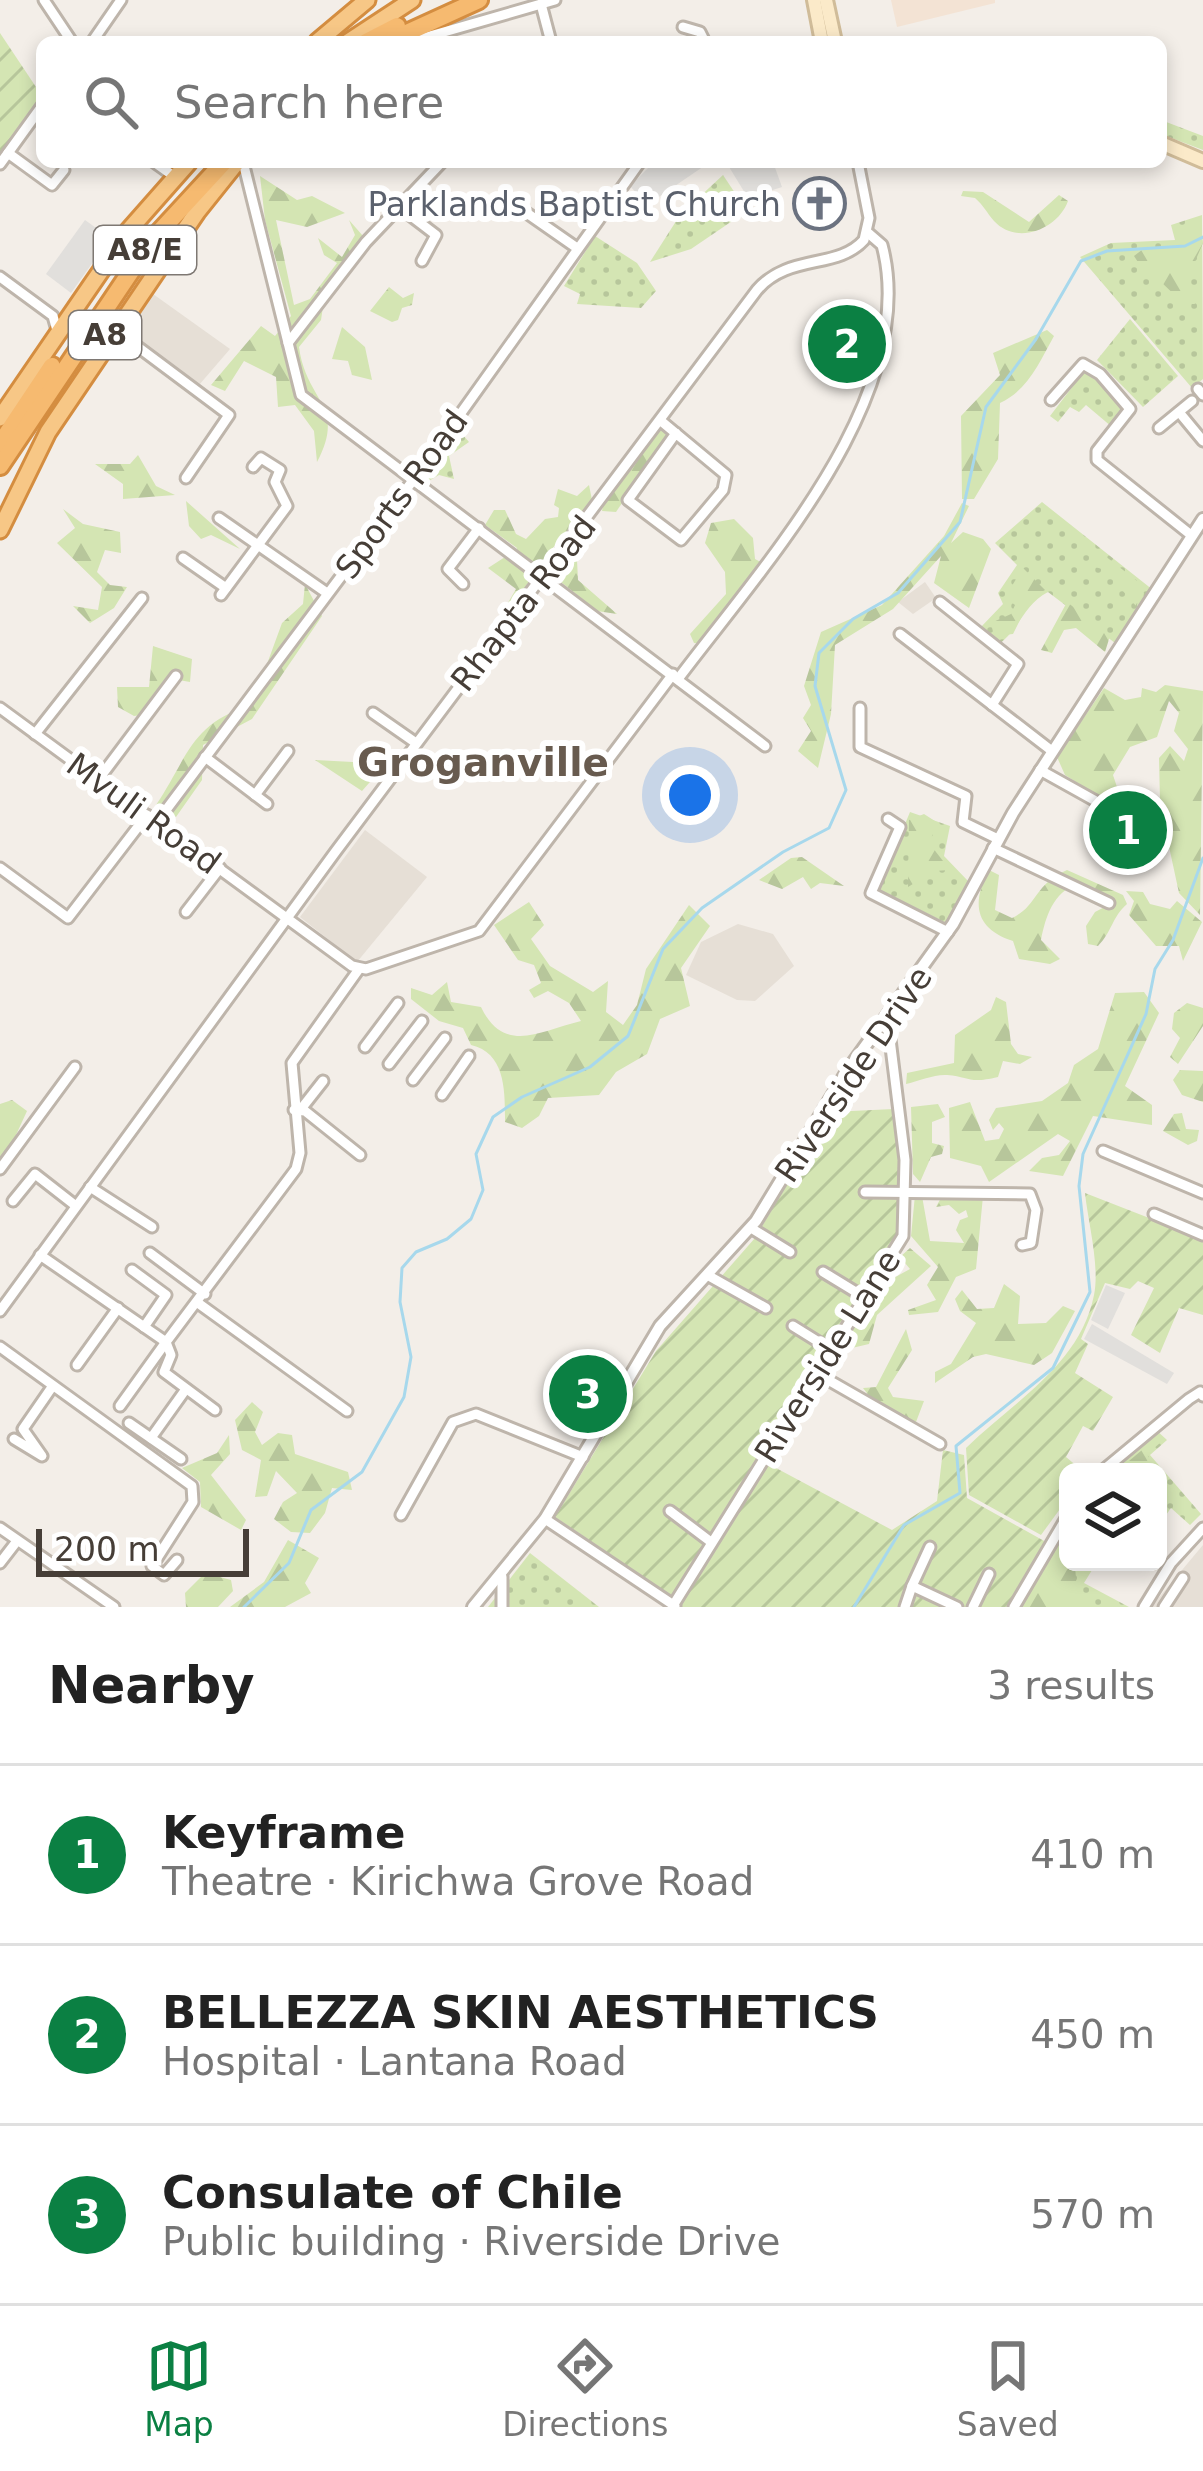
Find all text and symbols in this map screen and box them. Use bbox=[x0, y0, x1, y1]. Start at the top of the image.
search box bbox=[36, 36, 1167, 168]
icon: search bbox=[78, 69, 144, 135]
text: Search here bbox=[174, 76, 444, 129]
church icon: Parklands Baptist Church bbox=[792, 176, 848, 232]
place label: Parklands Baptist Church bbox=[367, 185, 781, 224]
road number: A8/E bbox=[94, 226, 196, 274]
pin: 2 bbox=[808, 299, 886, 389]
road number: A8 bbox=[69, 311, 141, 359]
street label: Sports Road bbox=[327, 402, 476, 586]
street label: Rhapta Road bbox=[443, 508, 604, 699]
district label: Groganville bbox=[357, 740, 609, 785]
street label: Mvuli Road bbox=[59, 745, 228, 882]
your location bbox=[660, 765, 720, 825]
pin: 1 bbox=[1089, 785, 1167, 875]
street label: Riverside Drive bbox=[767, 959, 940, 1189]
street label: Riverside Lane bbox=[746, 1243, 908, 1470]
pin: 3 bbox=[549, 1349, 627, 1439]
map controls bbox=[1059, 1463, 1167, 1571]
button: layers bbox=[1059, 1463, 1167, 1571]
scale bar bbox=[36, 1523, 249, 1576]
text: 200 m bbox=[54, 1530, 160, 1569]
text: Nearby bbox=[48, 1656, 255, 1715]
text: 3 results bbox=[987, 1663, 1155, 1708]
text: Keyframe bbox=[162, 1806, 405, 1859]
text: 1 bbox=[73, 1832, 101, 1877]
text: 410 m bbox=[1030, 1832, 1155, 1877]
text: Theatre · Kirichwa Grove Road bbox=[162, 1859, 754, 1904]
text: BELLEZZA SKIN AESTHETICS bbox=[162, 1986, 879, 2039]
text: 2 bbox=[73, 2012, 101, 2057]
text: 450 m bbox=[1030, 2012, 1155, 2057]
text: Hospital · Lantana Road bbox=[162, 2039, 627, 2084]
text: Consulate of Chile bbox=[162, 2166, 623, 2219]
text: 3 bbox=[73, 2192, 101, 2237]
text: 570 m bbox=[1030, 2192, 1155, 2237]
text: Public building · Riverside Drive bbox=[162, 2219, 781, 2264]
tab: Map bbox=[144, 2333, 214, 2444]
tab: Directions bbox=[502, 2333, 668, 2444]
tab: Saved bbox=[957, 2333, 1059, 2444]

